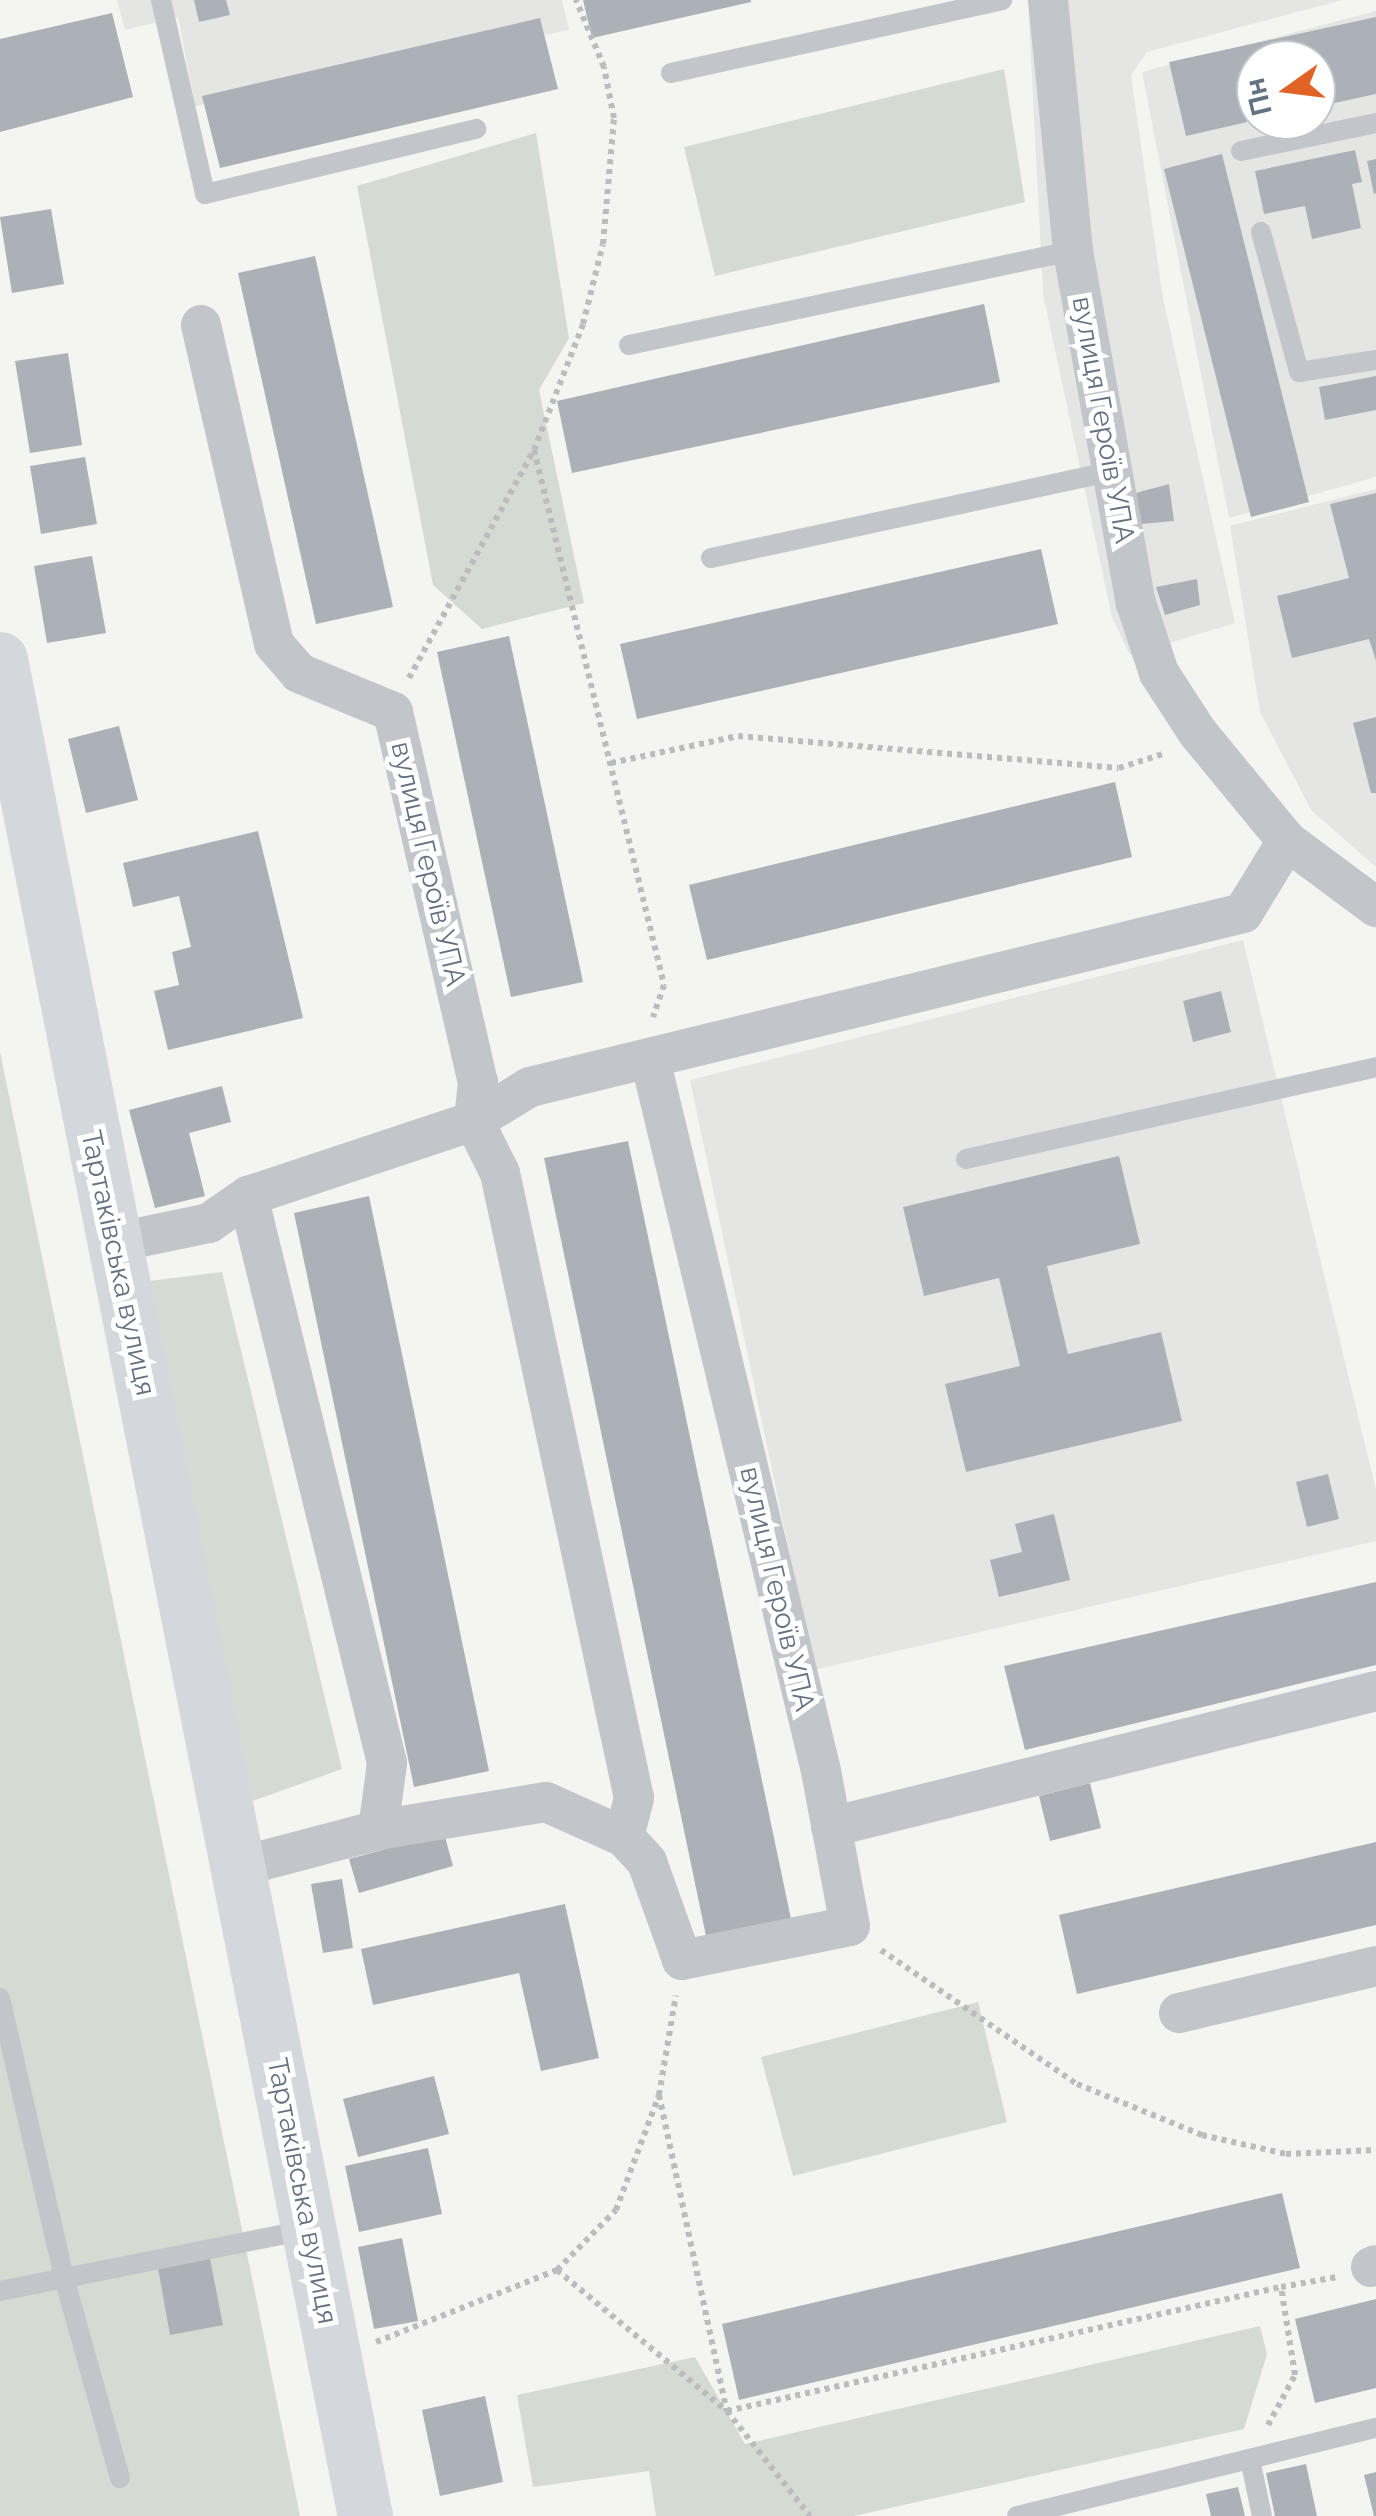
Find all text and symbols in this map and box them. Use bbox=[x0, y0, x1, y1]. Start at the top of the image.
north arrow bbox=[1236, 40, 1336, 140]
text: Пн bbox=[1238, 75, 1279, 119]
street label: вулиця Героїв УПА bbox=[1065, 294, 1141, 546]
street label: вулиця Героїв УПА bbox=[384, 739, 472, 989]
street label: Тартаківська вулиця bbox=[73, 1127, 163, 1399]
street label: вулиця Героїв УПА bbox=[733, 1464, 821, 1714]
street label: Тартаківська вулиця bbox=[260, 2055, 344, 2327]

